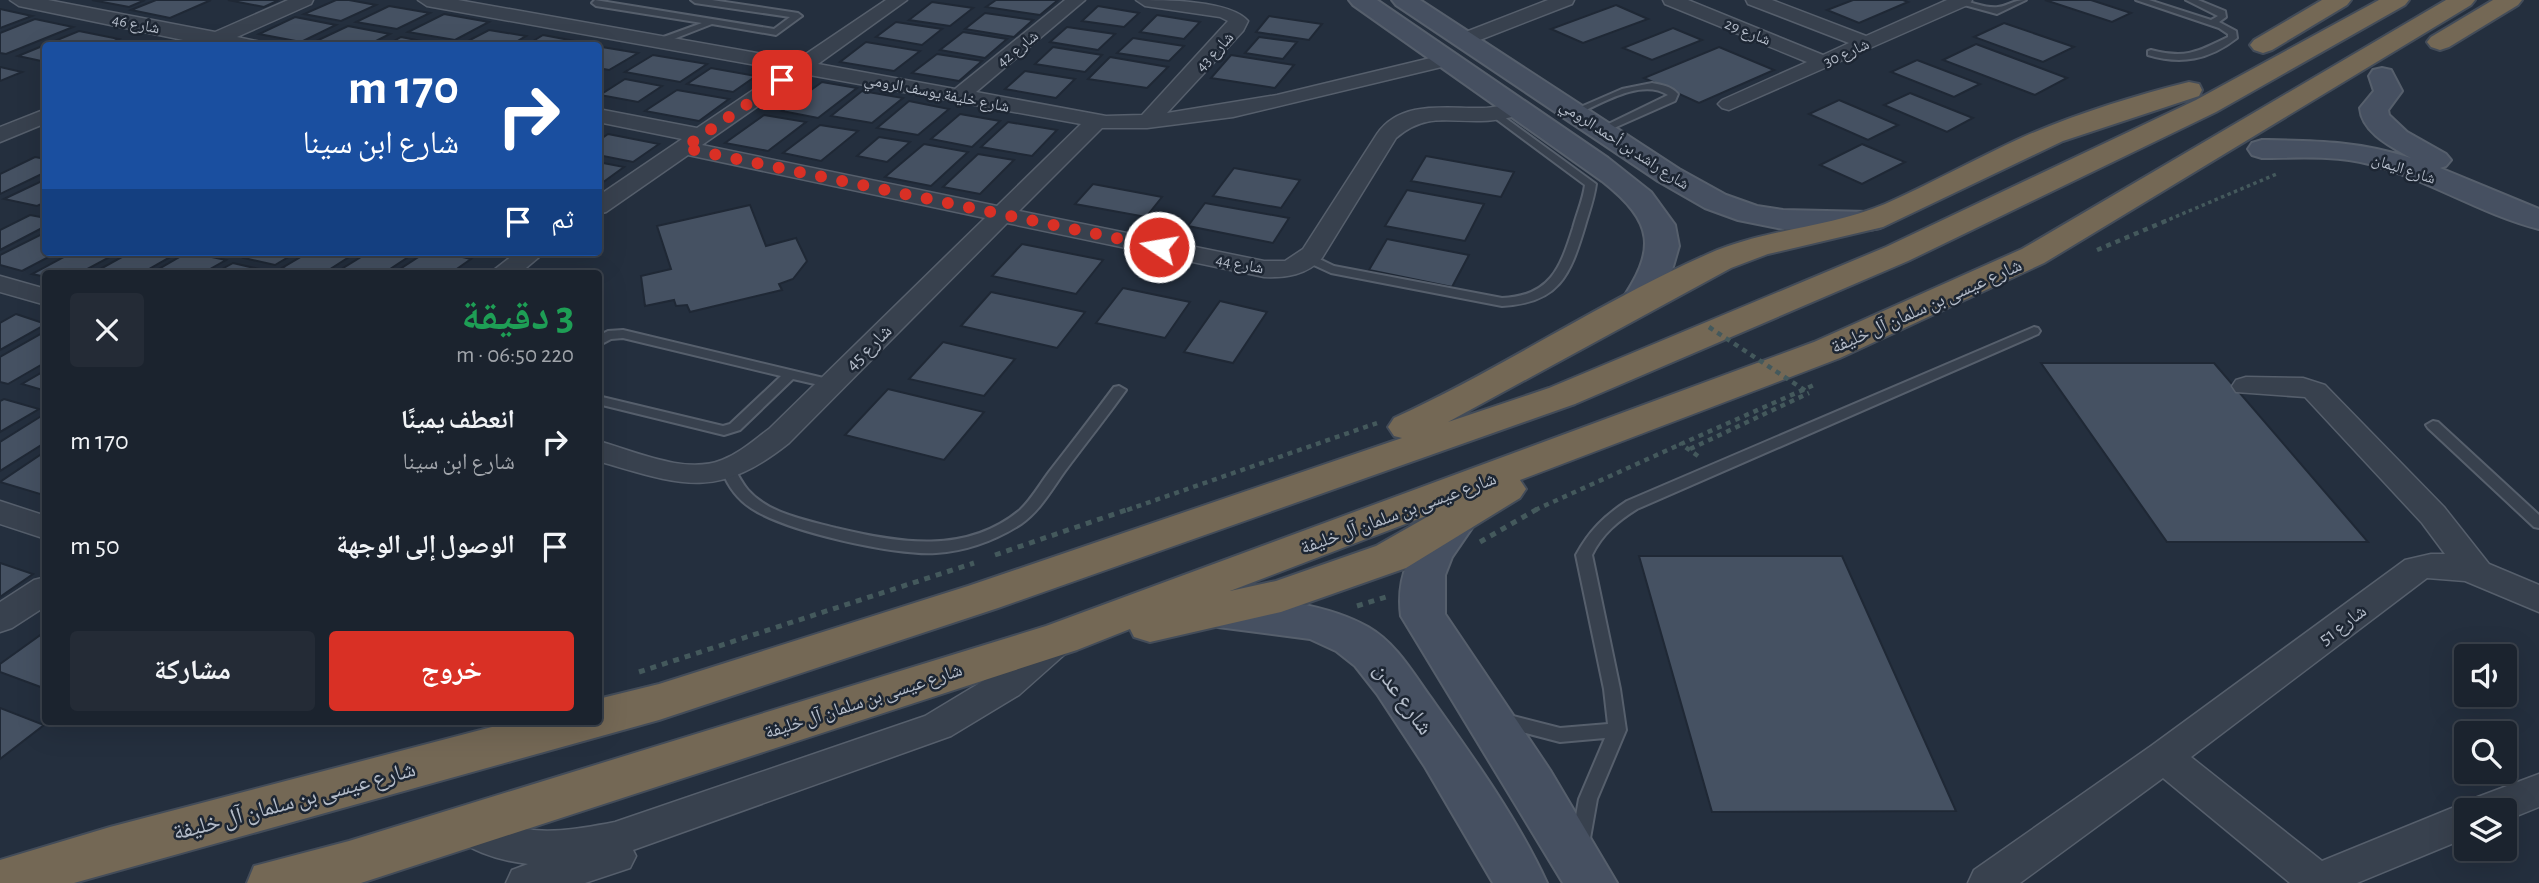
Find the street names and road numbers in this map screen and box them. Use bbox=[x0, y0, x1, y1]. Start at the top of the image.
street label: شارع 46 bbox=[110, 12, 161, 38]
street label: شارع 29 bbox=[1722, 16, 1773, 50]
street label: شارع 42 bbox=[994, 27, 1043, 72]
street label: شارع 43 bbox=[1193, 29, 1238, 76]
street label: شارع 30 bbox=[1821, 36, 1872, 72]
street label: شارع خليفة يوسف الرومي bbox=[862, 71, 1011, 119]
street label: شارع راشد بن أحمد الرومي bbox=[1555, 96, 1693, 196]
street label: شارع اليمان bbox=[2369, 151, 2438, 189]
street label: شارع 44 bbox=[1214, 252, 1265, 278]
street label: شارع عيسى بن سلمان آل خليفة bbox=[1828, 255, 2025, 358]
street label: شارع 45 bbox=[842, 321, 896, 375]
street label: شارع عيسى بن سلمان آل خليفة bbox=[1298, 468, 1499, 559]
street label: شارع 51 bbox=[2316, 601, 2371, 650]
street label: شارع عدن bbox=[1367, 658, 1437, 741]
street label: شارع عيسى بن سلمان آل خليفة bbox=[762, 660, 965, 743]
street label: شارع عيسى بن سلمان آل خليفة bbox=[170, 757, 419, 847]

